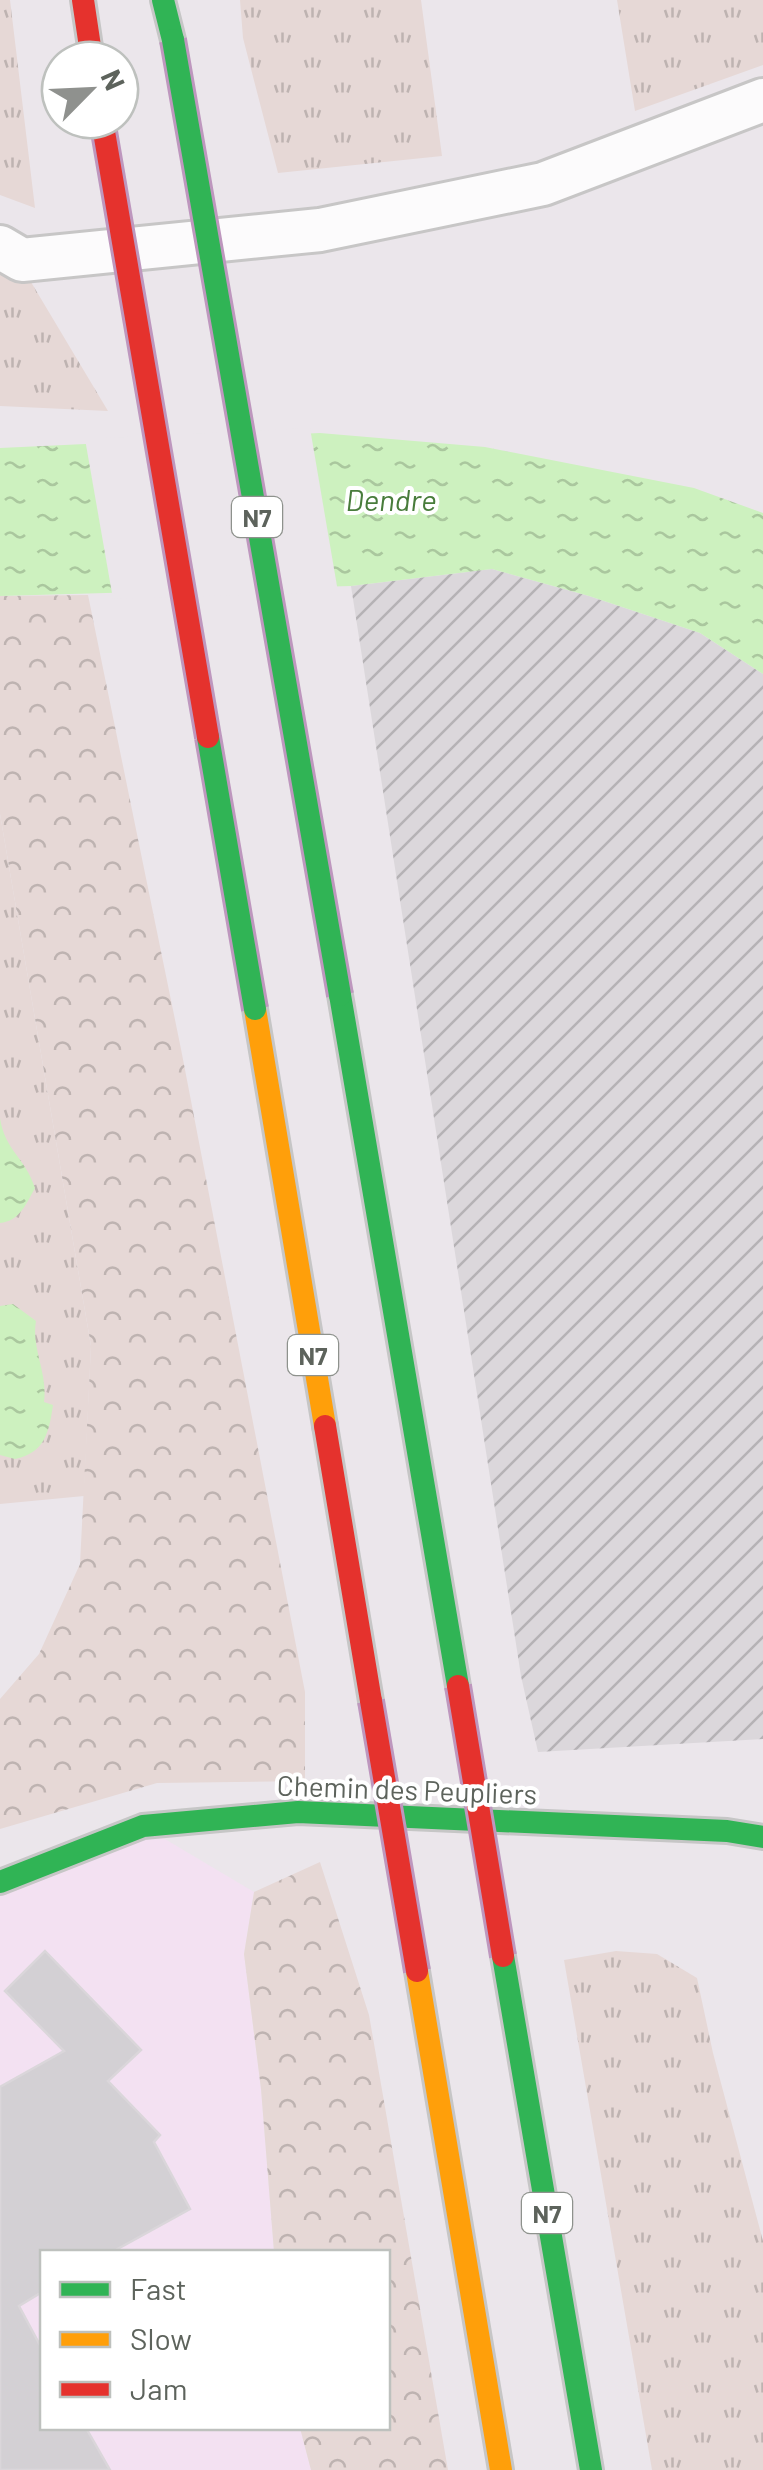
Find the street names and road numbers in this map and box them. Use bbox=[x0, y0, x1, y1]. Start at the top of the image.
road number: N7 bbox=[232, 497, 282, 537]
road number: N7 bbox=[288, 1335, 338, 1375]
street label: Chemin des Peupliers bbox=[276, 1767, 538, 1811]
road number: N7 bbox=[522, 2193, 572, 2233]

